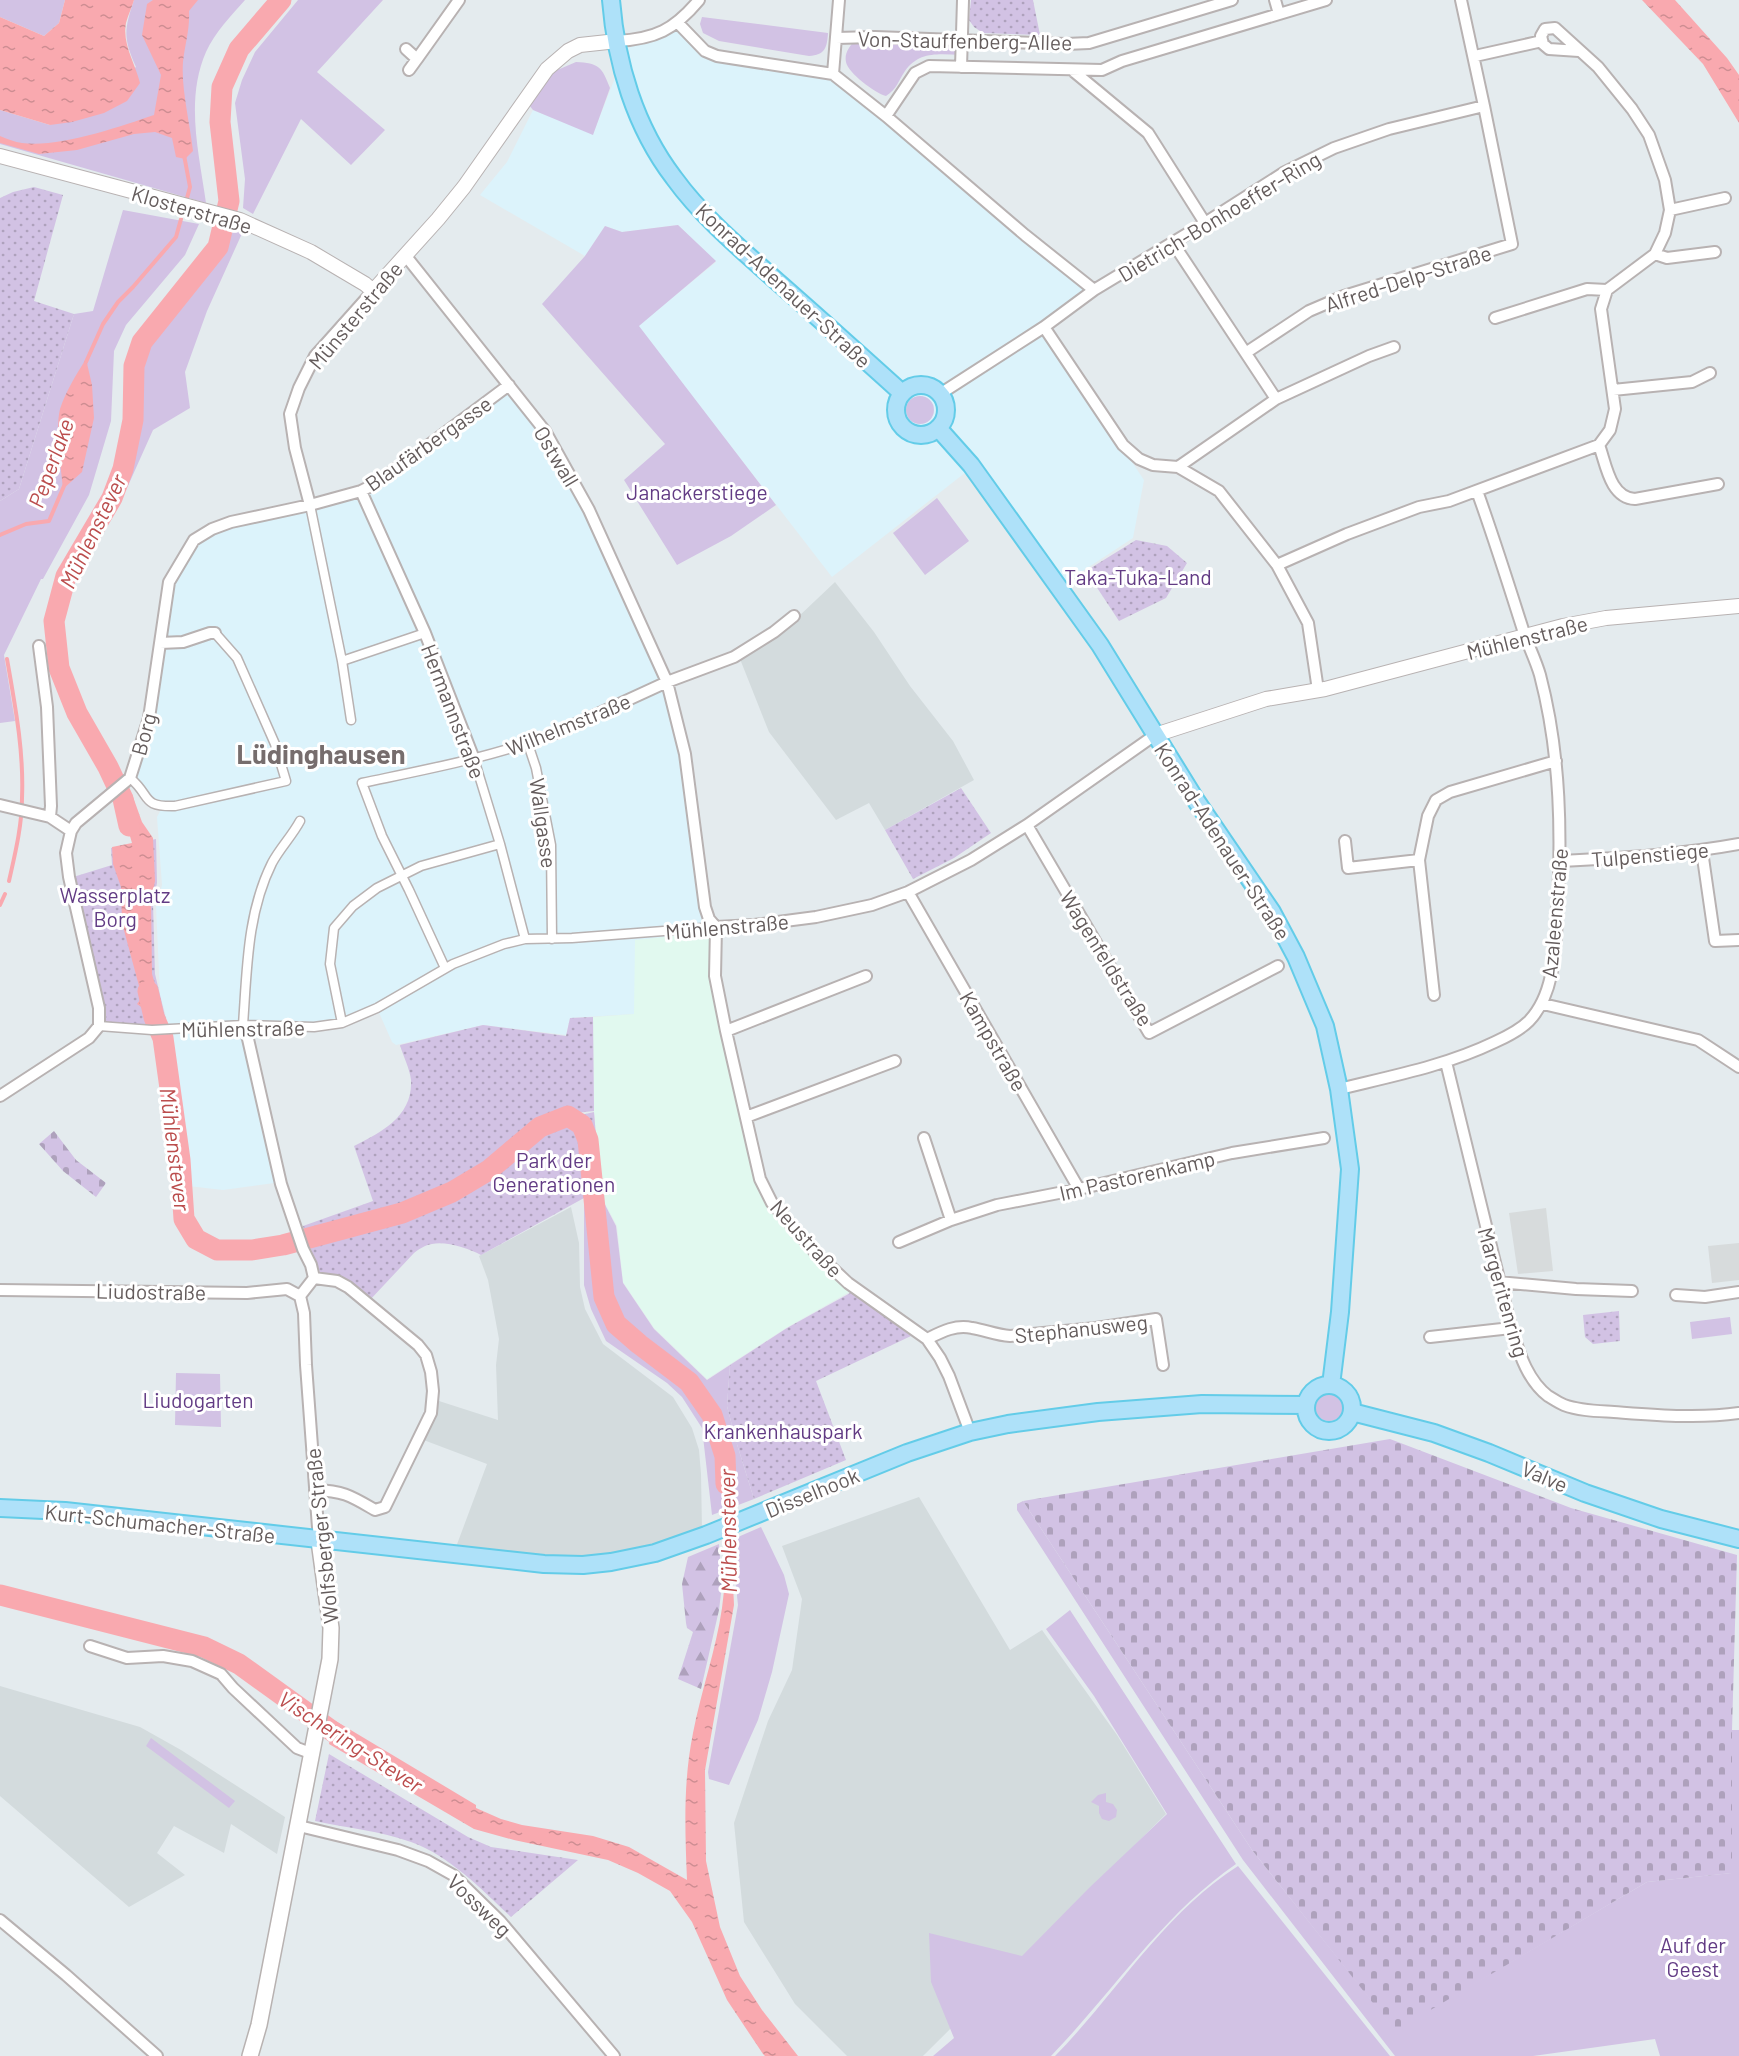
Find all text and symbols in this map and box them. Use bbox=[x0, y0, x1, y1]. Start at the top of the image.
street label: Von-Stauffenberg-Allee bbox=[857, 26, 1073, 54]
street label: Dietrich-Bonhoeffer-Ring bbox=[1113, 146, 1325, 286]
street label: Klosterstraße bbox=[129, 180, 255, 238]
street label: Konrad-Adenauer-Straße bbox=[691, 197, 877, 373]
street label: Alfred-Delp-Straße bbox=[1322, 239, 1494, 317]
street label: Münsterstraße bbox=[303, 256, 407, 374]
street label: Blaufärbergasse bbox=[360, 390, 496, 496]
water label: Peperlake bbox=[22, 415, 78, 511]
street label: Ostwall bbox=[529, 421, 585, 491]
water label: Mühlenstever bbox=[53, 469, 131, 592]
park label: Janackerstiege bbox=[626, 479, 768, 504]
park label: Taka-Tuka-Land bbox=[1064, 564, 1212, 589]
street label: Mühlenstraße bbox=[1464, 610, 1590, 664]
street label: Hermannstraße bbox=[417, 640, 491, 782]
street label: Wilhelmstraße bbox=[502, 688, 634, 760]
street label: Borg bbox=[125, 710, 161, 758]
district label: Lüdinghausen bbox=[237, 737, 405, 769]
street label: Konrad-Adenauer-Straße bbox=[1150, 738, 1296, 944]
street label: Wallgasse bbox=[525, 776, 563, 870]
street label: Tulpenstiege bbox=[1590, 836, 1710, 872]
street label: Azaleenstraße bbox=[1536, 847, 1572, 979]
park label: Wasserplatz Borg bbox=[60, 882, 170, 931]
street label: Wagenfeldstraße bbox=[1055, 886, 1159, 1030]
street label: Mühlenstraße bbox=[664, 908, 790, 944]
street label: Kampstraße bbox=[955, 986, 1033, 1096]
street label: Mühlenstraße bbox=[181, 1014, 305, 1042]
water label: Mühlenstever bbox=[156, 1086, 197, 1213]
street label: Im Pastorenkamp bbox=[1057, 1145, 1217, 1205]
park label: Park der Generationen bbox=[493, 1147, 615, 1196]
street label: Neustraße bbox=[766, 1194, 848, 1282]
street label: Margeritenring bbox=[1474, 1224, 1534, 1360]
street label: Liudostraße bbox=[96, 1278, 206, 1304]
street label: Stephanusweg bbox=[1013, 1309, 1149, 1347]
park label: Liudogarten bbox=[142, 1387, 254, 1412]
park label: Krankenhauspark bbox=[704, 1418, 862, 1443]
street label: Wolfsberger Straße bbox=[299, 1447, 343, 1625]
street label: Valve bbox=[1518, 1455, 1572, 1497]
street label: Disselhook bbox=[761, 1462, 863, 1522]
water label: Mühlenstever bbox=[713, 1468, 741, 1593]
street label: Kurt-Schumacher-Straße bbox=[43, 1498, 277, 1548]
water label: Vischering-Stever bbox=[274, 1685, 429, 1798]
street label: Vossweg bbox=[443, 1868, 517, 1942]
park label: Auf der Geest bbox=[1660, 1932, 1726, 1981]

